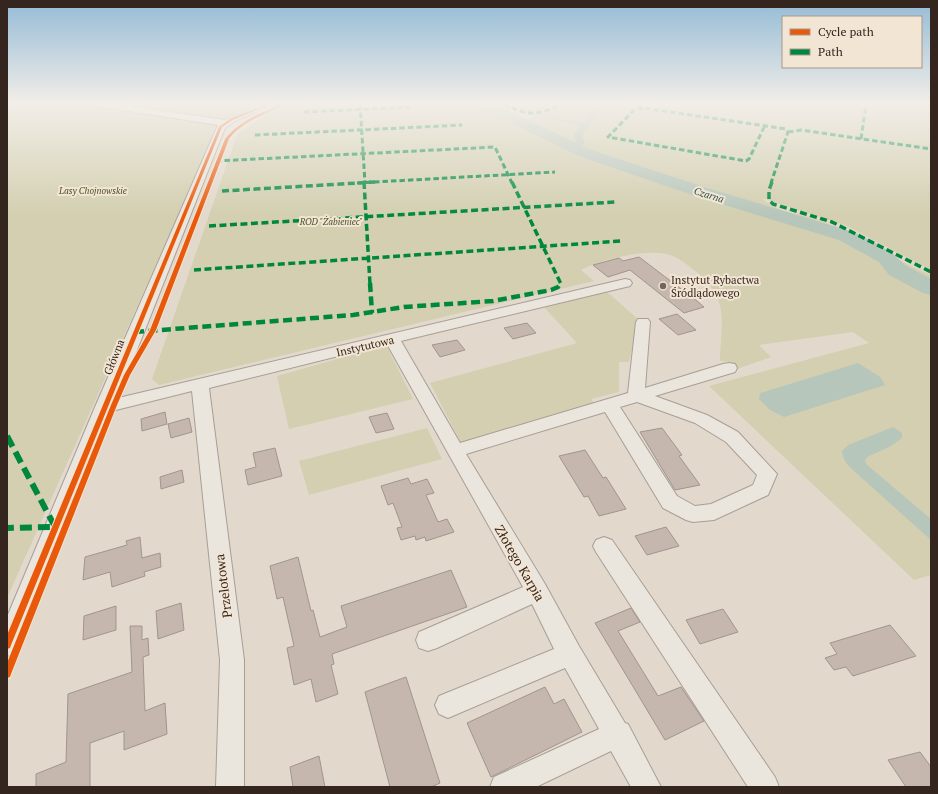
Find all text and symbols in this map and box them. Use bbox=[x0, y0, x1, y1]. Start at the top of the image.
legend bbox=[782, 16, 922, 68]
text: Cycle path bbox=[818, 24, 874, 39]
text: Path bbox=[818, 44, 843, 59]
water label: Czarna bbox=[692, 184, 726, 206]
park label: Lasy Chojnowskie bbox=[58, 185, 127, 197]
park label: ROD "Żabieniec" bbox=[299, 216, 362, 228]
place label: Instytut Rybactwa Śródlądowego bbox=[671, 273, 760, 300]
marker: Instytut Rybactwa Śródlądowego bbox=[658, 281, 668, 291]
street label: Instytutowa bbox=[335, 332, 396, 359]
street label: Główna bbox=[101, 337, 128, 377]
street label: Złotego Karpia bbox=[491, 521, 549, 605]
street label: Przelotowa bbox=[210, 553, 236, 619]

